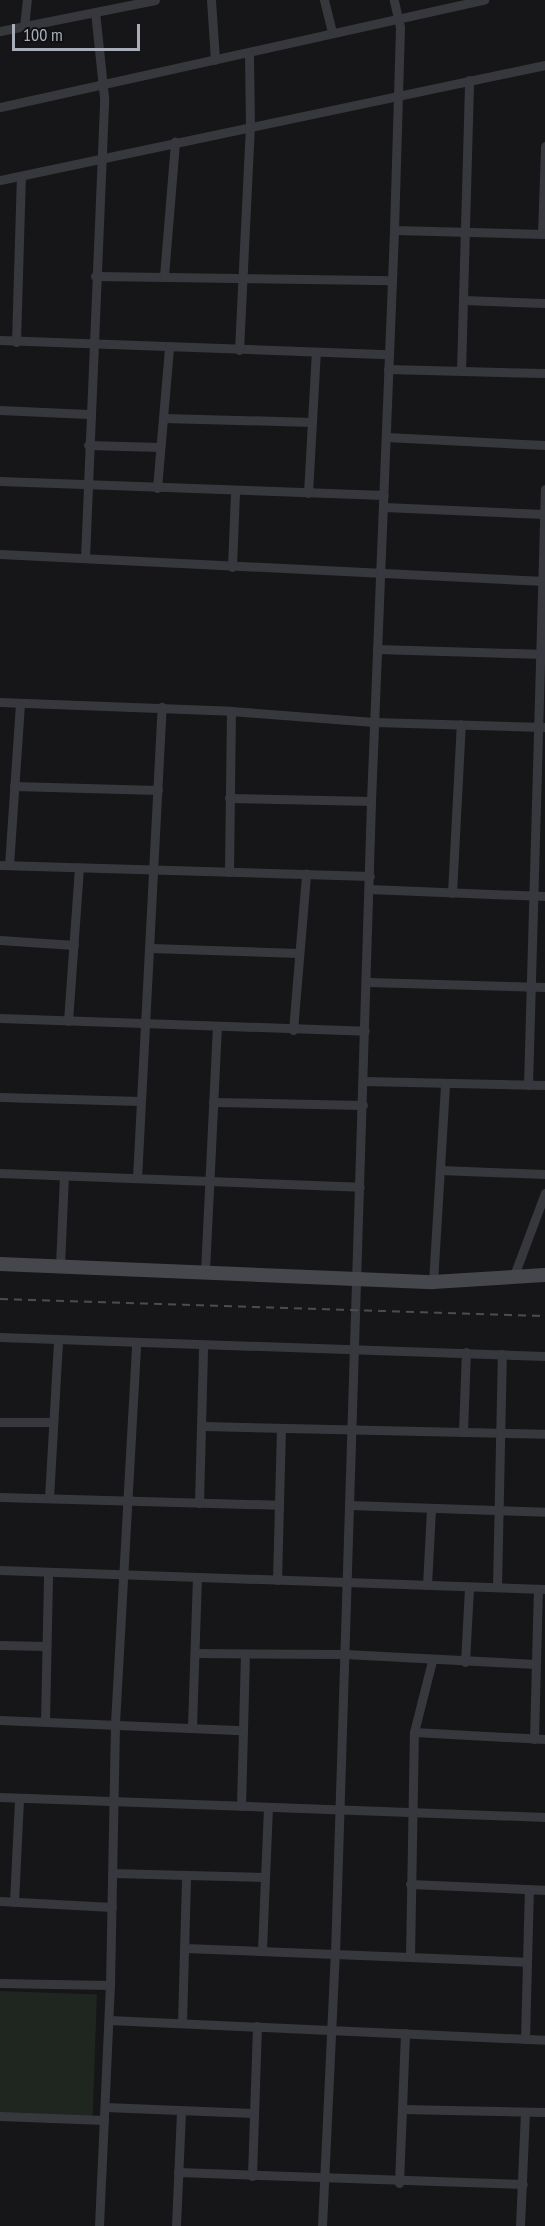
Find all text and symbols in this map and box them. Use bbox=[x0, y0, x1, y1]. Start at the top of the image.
scale bar bbox=[15, 12, 142, 50]
text: 100 m bbox=[23, 23, 63, 46]

